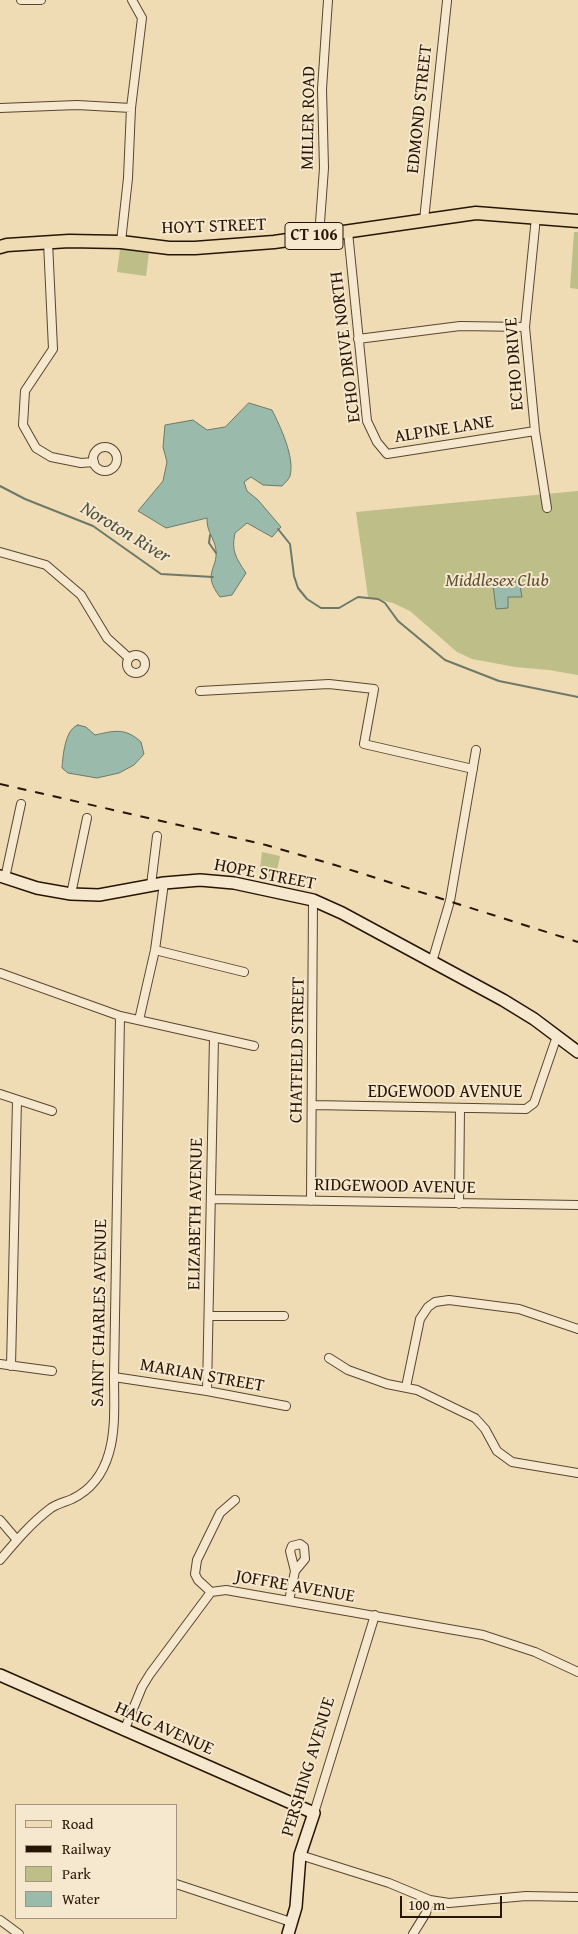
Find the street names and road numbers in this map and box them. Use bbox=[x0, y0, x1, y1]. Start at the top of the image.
street label: EDMOND STREET bbox=[402, 43, 438, 175]
street label: MILLER ROAD bbox=[297, 66, 321, 170]
street label: HOYT STREET bbox=[161, 214, 267, 240]
road number: CT 106 bbox=[285, 222, 343, 250]
street label: ECHO DRIVE NORTH bbox=[326, 270, 366, 424]
street label: ECHO DRIVE bbox=[501, 317, 529, 411]
street label: ALPINE LANE bbox=[393, 411, 495, 449]
street label: HOPE STREET bbox=[212, 855, 318, 895]
street label: CHATFIELD STREET bbox=[286, 977, 310, 1123]
street label: EDGEWOOD AVENUE bbox=[368, 1081, 522, 1103]
street label: ELIZABETH AVENUE bbox=[184, 1138, 208, 1290]
street label: RIDGEWOOD AVENUE bbox=[314, 1175, 476, 1199]
street label: SAINT CHARLES AVENUE bbox=[88, 1219, 112, 1407]
street label: MARIAN STREET bbox=[138, 1354, 266, 1398]
street label: JOFFRE AVENUE bbox=[234, 1566, 356, 1608]
street label: PERSHING AVENUE bbox=[277, 1695, 341, 1839]
street label: HAIG AVENUE bbox=[111, 1698, 217, 1760]

